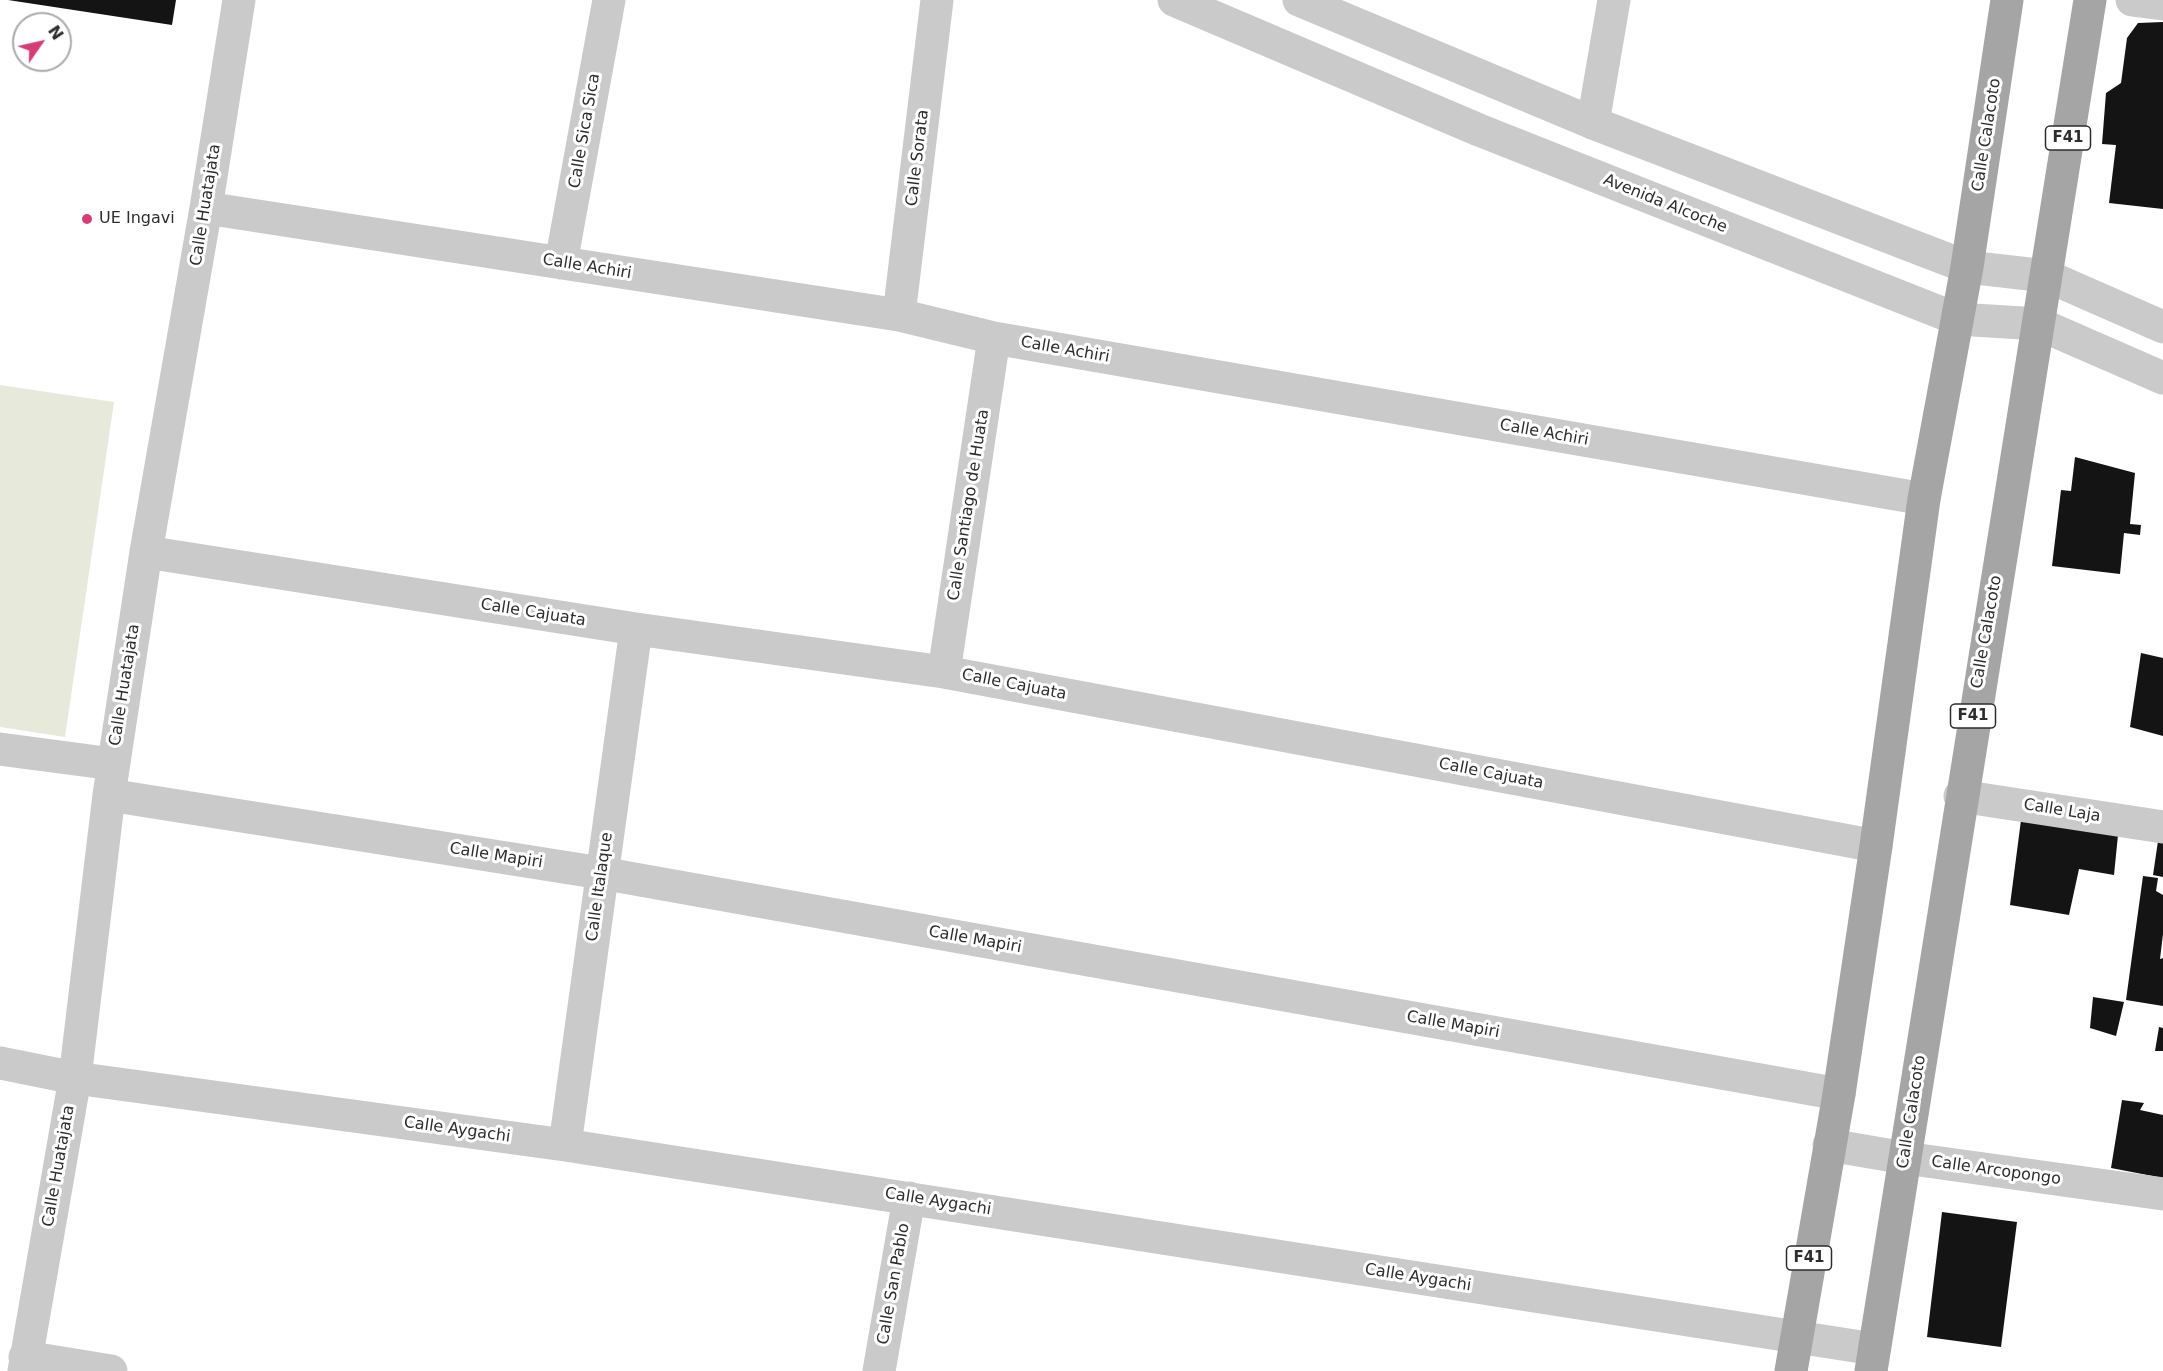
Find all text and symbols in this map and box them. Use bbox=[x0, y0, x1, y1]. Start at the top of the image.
north arrow bbox=[12, 12, 72, 72]
text: N bbox=[44, 22, 67, 44]
street label: Calle Sica Sica bbox=[565, 72, 605, 190]
street label: Calle Calacoto bbox=[1969, 77, 2005, 193]
street label: Calle Sorata bbox=[903, 109, 933, 207]
road number: F41 bbox=[2046, 126, 2090, 150]
street label: Calle Huatajata bbox=[187, 143, 225, 267]
street label: Avenida Alcoche bbox=[1600, 170, 1730, 238]
place label: UE Ingavi bbox=[99, 209, 175, 229]
marker: UE Ingavi bbox=[80, 212, 94, 226]
street label: Calle Achiri bbox=[541, 250, 633, 284]
street label: Calle Achiri bbox=[1019, 333, 1111, 367]
street label: Calle Santiago de Huata bbox=[944, 408, 994, 602]
street label: Calle Achiri bbox=[1498, 416, 1590, 450]
street label: Calle Calacoto bbox=[1968, 574, 2006, 690]
street label: Calle Cajuata bbox=[479, 595, 587, 631]
street label: Calle Huatajata bbox=[106, 623, 144, 747]
street label: Calle Cajuata bbox=[960, 665, 1068, 705]
road number: F41 bbox=[1950, 704, 1996, 728]
street label: Calle Cajuata bbox=[1437, 754, 1545, 794]
street label: Calle Laja bbox=[2022, 795, 2102, 827]
street label: Calle Italaque bbox=[583, 831, 617, 943]
street label: Calle Mapiri bbox=[448, 839, 544, 873]
street label: Calle Mapiri bbox=[927, 922, 1023, 958]
street label: Calle Mapiri bbox=[1405, 1007, 1501, 1043]
street label: Calle Calacoto bbox=[1894, 1054, 1930, 1170]
street label: Calle Huatajata bbox=[39, 1104, 79, 1228]
street label: Calle Aygachi bbox=[402, 1113, 512, 1147]
street label: Calle Arcopongo bbox=[1930, 1152, 2062, 1190]
street label: Calle Aygachi bbox=[883, 1184, 993, 1220]
street label: Calle San Pablo bbox=[874, 1222, 914, 1346]
road number: F41 bbox=[1786, 1246, 1832, 1270]
street label: Calle Aygachi bbox=[1363, 1260, 1473, 1296]

